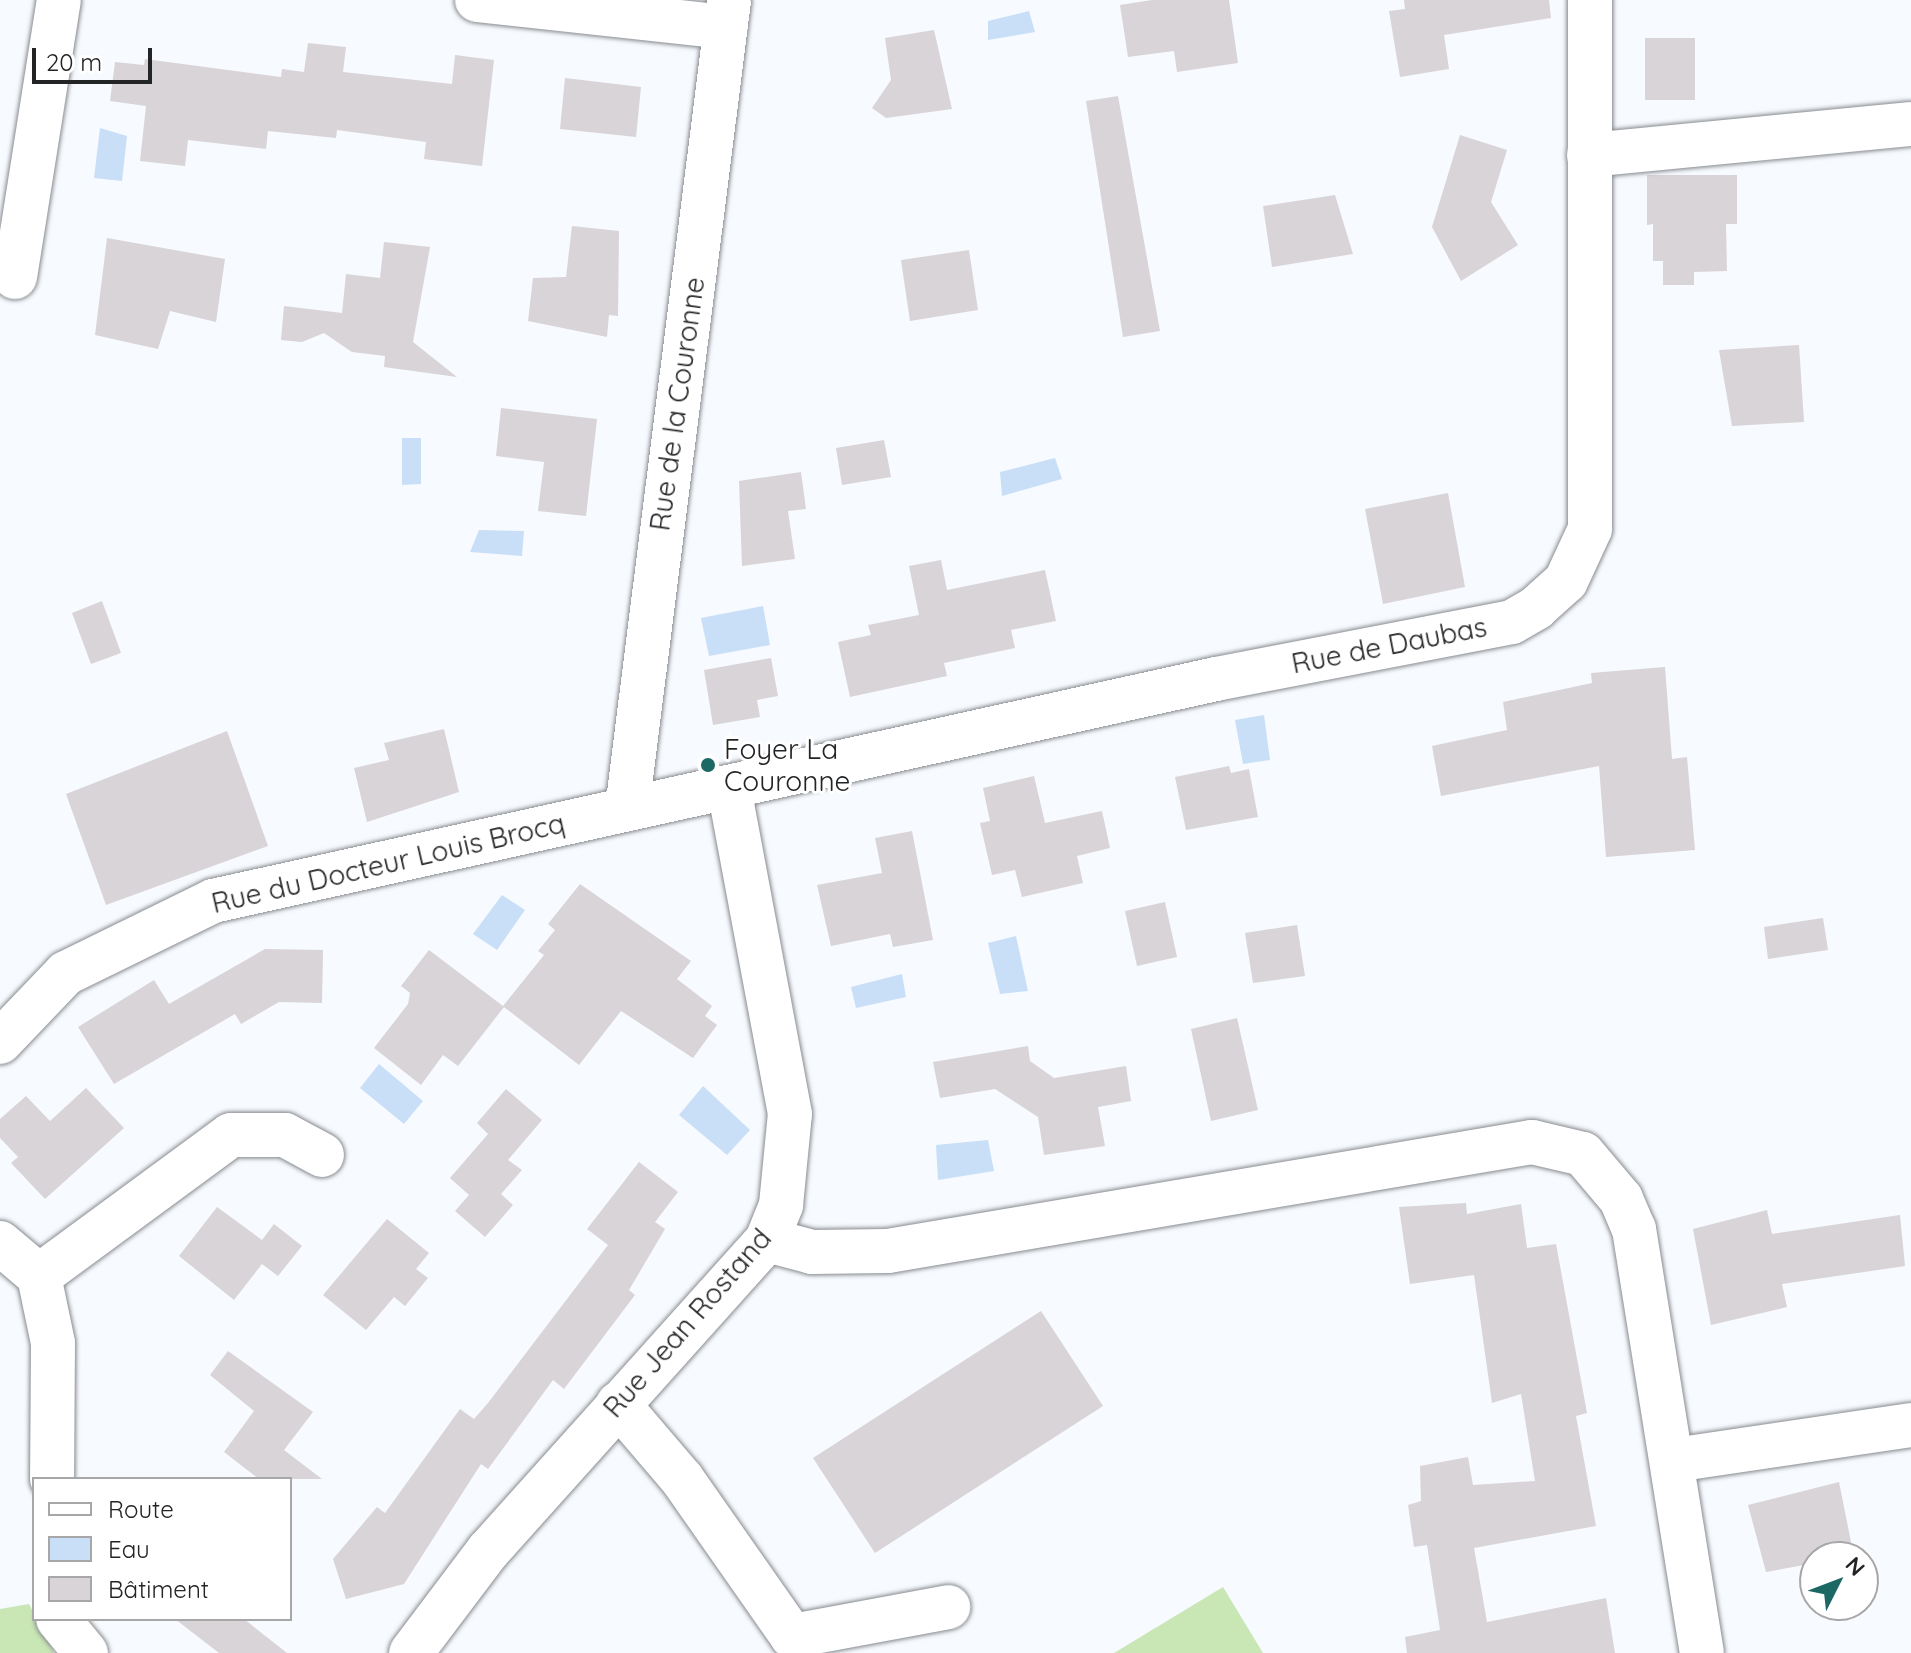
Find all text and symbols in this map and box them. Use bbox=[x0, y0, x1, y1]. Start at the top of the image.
scale bar bbox=[36, 32, 156, 82]
text: 20 m bbox=[46, 47, 102, 77]
street label: Rue de la Couronne bbox=[643, 275, 711, 533]
street label: Rue de Daubas bbox=[1289, 610, 1489, 680]
place label: Foyer La Couronne bbox=[724, 732, 850, 798]
marker: Foyer La Couronne bbox=[699, 756, 717, 774]
street label: Rue du Docteur Louis Brocq bbox=[208, 806, 568, 920]
street label: Rue Jean Rostand bbox=[596, 1222, 778, 1424]
legend bbox=[32, 1477, 292, 1621]
text: Route bbox=[108, 1494, 174, 1524]
text: Eau bbox=[108, 1534, 150, 1564]
north arrow bbox=[1799, 1541, 1879, 1621]
text: N bbox=[1840, 1551, 1871, 1582]
text: Bâtiment bbox=[108, 1574, 209, 1604]

